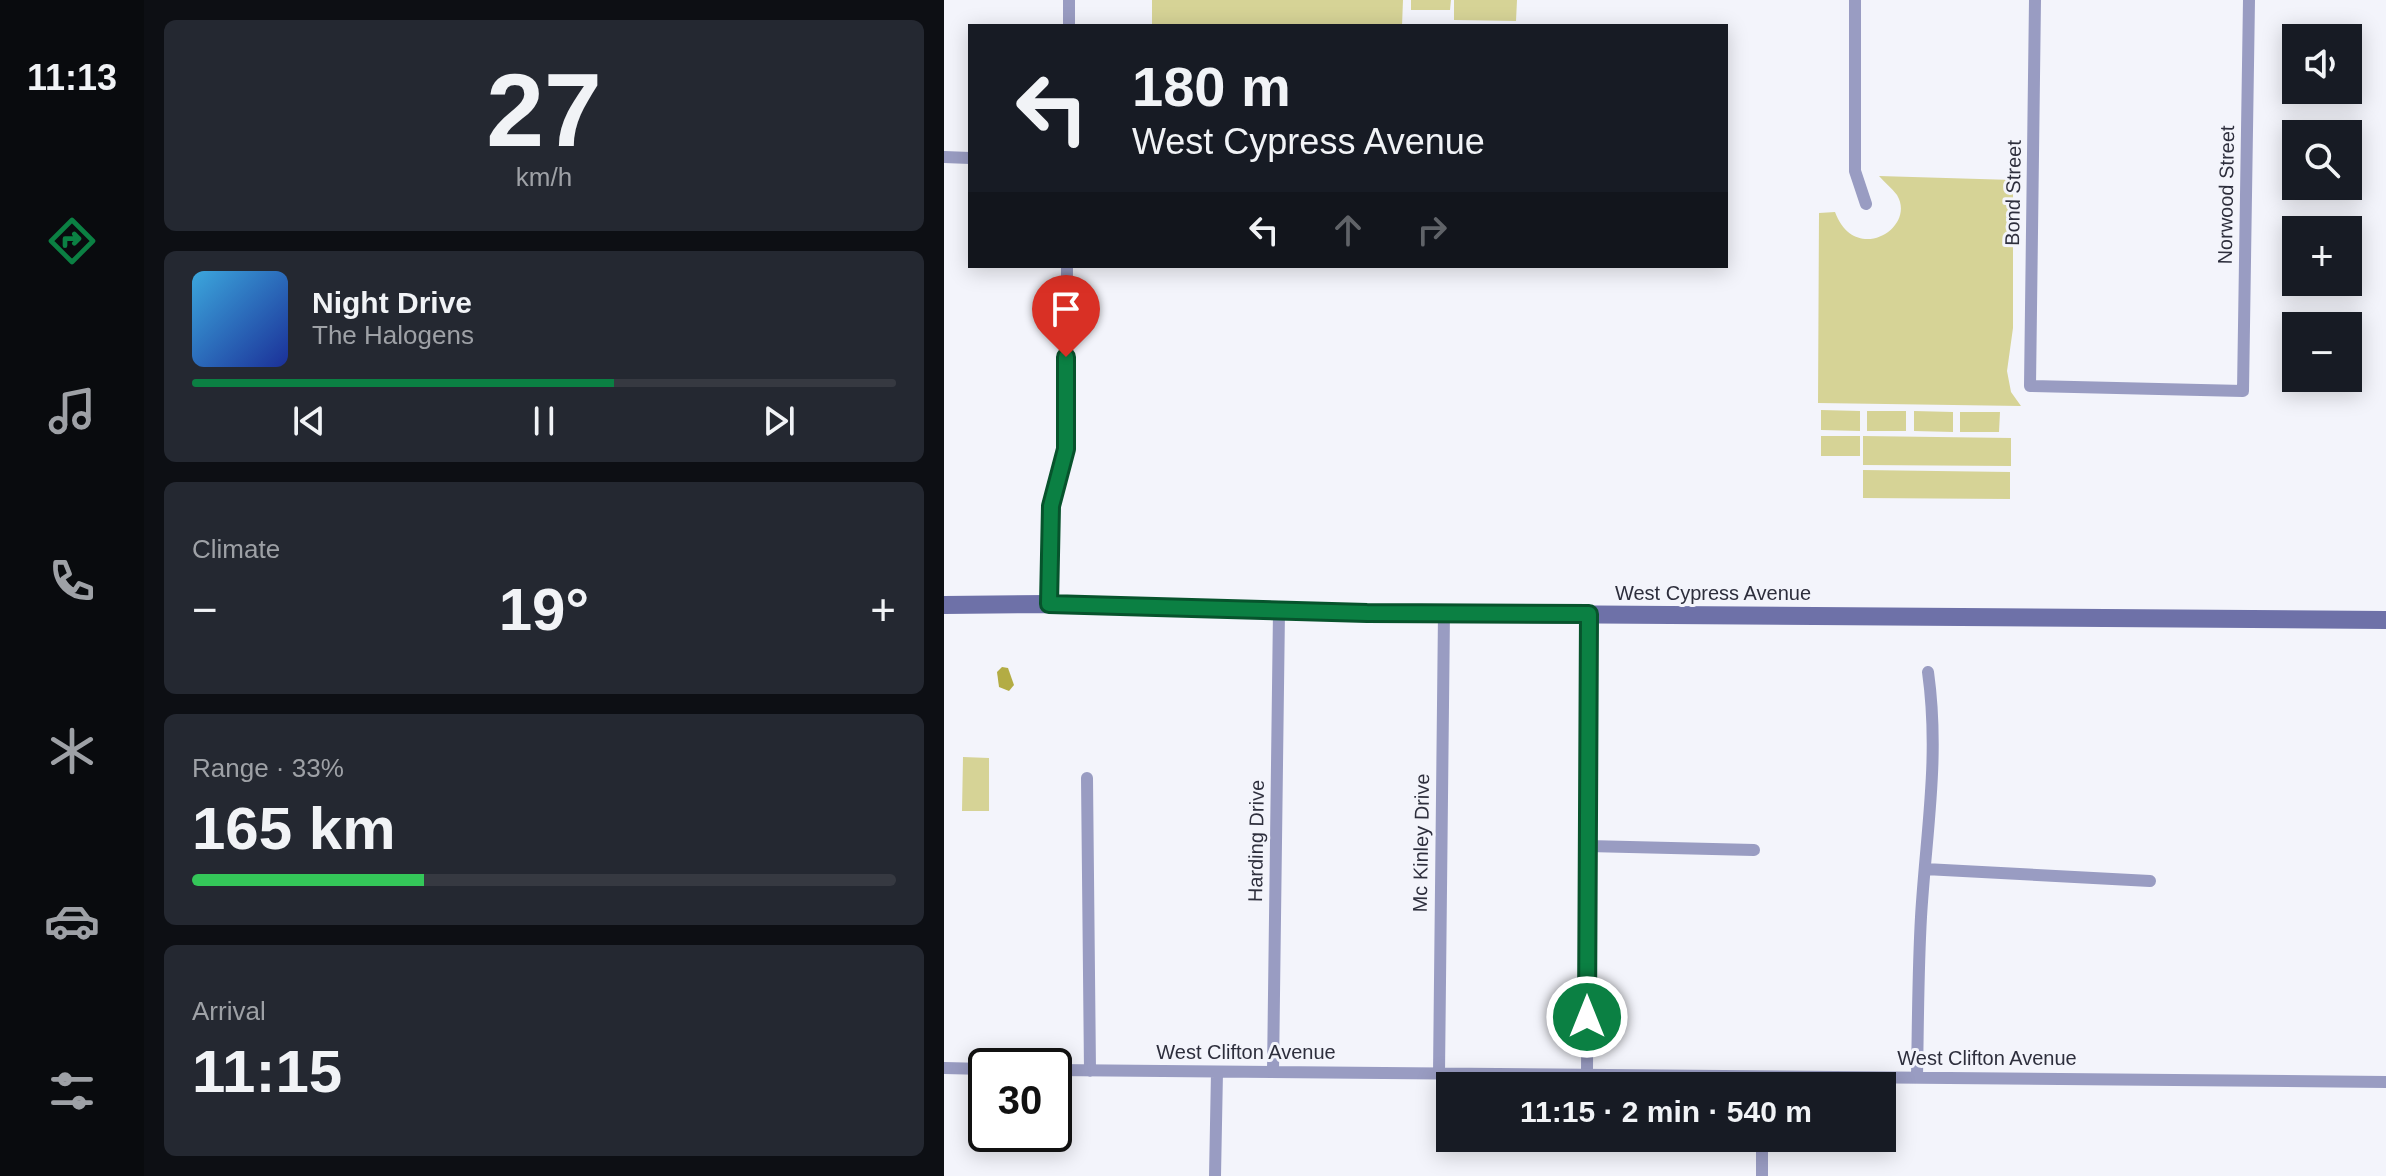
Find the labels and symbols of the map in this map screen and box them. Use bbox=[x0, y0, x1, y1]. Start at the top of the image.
street label: Norwood Street bbox=[2214, 125, 2238, 265]
street label: Bond Street bbox=[2001, 140, 2025, 246]
pin bbox=[1032, 275, 1100, 357]
street label: West Cypress Avenue bbox=[1615, 582, 1811, 604]
street label: Mc Kinley Drive bbox=[1409, 773, 1433, 913]
street label: Harding Drive bbox=[1244, 780, 1268, 902]
position arrow bbox=[1545, 975, 1629, 1059]
street label: West Clifton Avenue bbox=[1156, 1041, 1336, 1063]
street label: West Clifton Avenue bbox=[1897, 1047, 2077, 1069]
speed limit sign: 30 bbox=[968, 1048, 1072, 1152]

